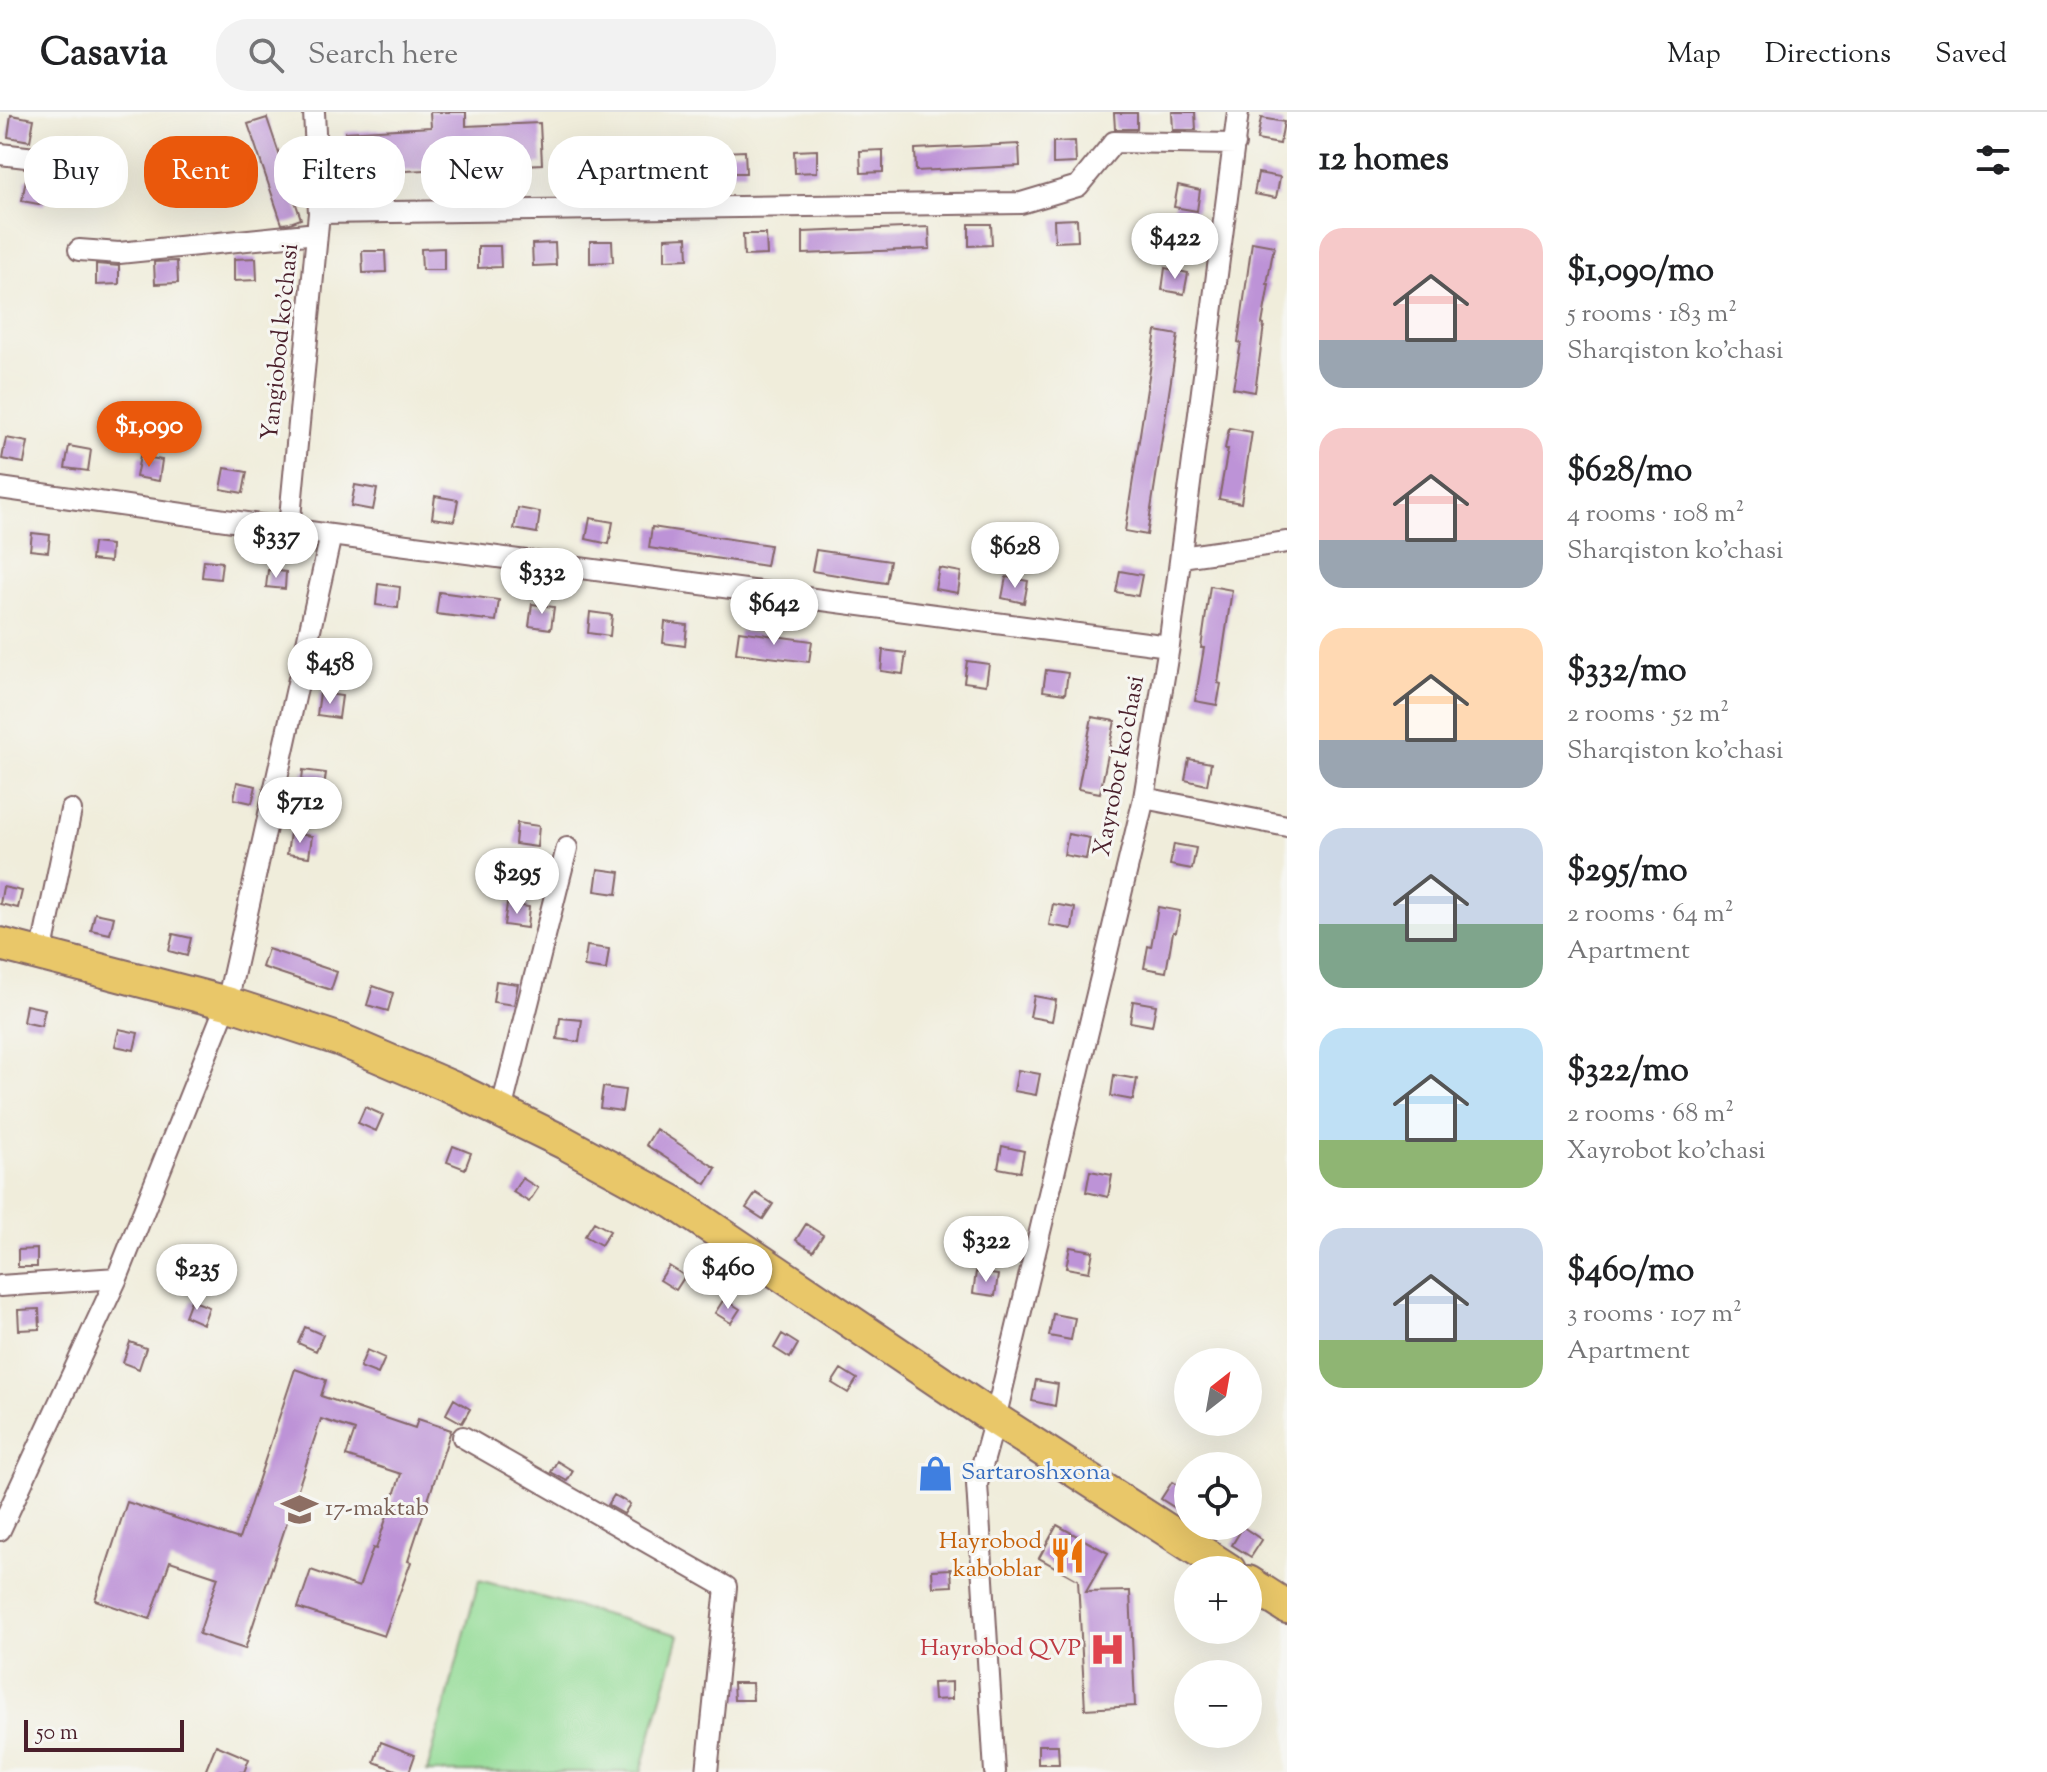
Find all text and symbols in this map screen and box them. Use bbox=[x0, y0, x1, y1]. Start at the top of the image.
search box bbox=[216, 19, 776, 91]
text: Casavia bbox=[40, 28, 168, 82]
icon: search bbox=[244, 33, 288, 77]
text: Search here bbox=[308, 34, 458, 77]
text: Map bbox=[1667, 35, 1721, 75]
text: Directions bbox=[1765, 35, 1891, 75]
text: Saved bbox=[1935, 35, 2007, 75]
chip: Buy bbox=[24, 136, 128, 208]
chip: Rent bbox=[144, 136, 258, 208]
chip: Filters bbox=[274, 136, 405, 208]
chip: New bbox=[421, 136, 532, 208]
chip: Apartment bbox=[548, 136, 737, 208]
text: 12 homes bbox=[1319, 136, 1449, 185]
icon: filters bbox=[1971, 138, 2015, 182]
pin: $422 bbox=[1128, 213, 1222, 281]
text: $422 bbox=[1149, 220, 1201, 257]
street label: Yangiobod ko'chasi bbox=[254, 242, 308, 442]
text: $1,090/mo bbox=[1567, 247, 1714, 296]
icon: home bbox=[1383, 260, 1479, 356]
text: 5 rooms · 183 m² bbox=[1567, 296, 1737, 333]
text: Sharqiston ko'chasi bbox=[1567, 333, 1783, 370]
pin: $1,090 bbox=[84, 401, 214, 469]
text: $1,090 bbox=[115, 408, 183, 445]
text: $628/mo bbox=[1567, 447, 1692, 496]
icon: home bbox=[1383, 460, 1479, 556]
text: 4 rooms · 108 m² bbox=[1567, 496, 1744, 533]
pin: $337 bbox=[229, 512, 323, 580]
text: $337 bbox=[252, 519, 300, 556]
pin: $628 bbox=[968, 522, 1062, 590]
text: $628 bbox=[989, 529, 1041, 566]
text: Sharqiston ko'chasi bbox=[1567, 533, 1783, 570]
pin: $332 bbox=[495, 548, 589, 616]
text: $332 bbox=[518, 555, 566, 592]
pin: $642 bbox=[727, 579, 821, 647]
text: $642 bbox=[748, 586, 800, 623]
pin: $458 bbox=[283, 638, 377, 706]
text: $458 bbox=[306, 645, 354, 682]
text: $332/mo bbox=[1567, 647, 1687, 696]
icon: home bbox=[1383, 660, 1479, 756]
street label: Xayrobot ko'chasi bbox=[1086, 673, 1154, 859]
text: 2 rooms · 52 m² bbox=[1567, 696, 1729, 733]
text: Sharqiston ko'chasi bbox=[1567, 733, 1783, 770]
pin: $712 bbox=[253, 777, 347, 845]
text: $712 bbox=[276, 784, 324, 821]
text: $295/mo bbox=[1567, 847, 1688, 896]
pin: $295 bbox=[470, 848, 564, 916]
text: $295 bbox=[493, 855, 541, 892]
icon: home bbox=[1383, 860, 1479, 956]
text: 2 rooms · 64 m² bbox=[1567, 896, 1734, 933]
text: Apartment bbox=[1567, 933, 1690, 970]
text: $322/mo bbox=[1567, 1047, 1689, 1096]
icon: home bbox=[1383, 1060, 1479, 1156]
text: 2 rooms · 68 m² bbox=[1567, 1096, 1734, 1133]
text: Xayrobot ko'chasi bbox=[1567, 1133, 1766, 1170]
pin: $322 bbox=[939, 1216, 1033, 1284]
text: $322 bbox=[962, 1223, 1010, 1260]
pin: $460 bbox=[681, 1243, 775, 1311]
pin: $235 bbox=[150, 1244, 244, 1312]
text: $460/mo bbox=[1567, 1247, 1694, 1296]
text: $460 bbox=[701, 1250, 755, 1287]
text: $235 bbox=[174, 1251, 220, 1288]
icon: home bbox=[1383, 1260, 1479, 1356]
text: 3 rooms · 107 m² bbox=[1567, 1296, 1742, 1333]
text: Apartment bbox=[1567, 1333, 1690, 1370]
north arrow bbox=[1174, 1348, 1262, 1436]
map controls bbox=[1174, 1348, 1262, 1748]
button: locate bbox=[1174, 1452, 1262, 1540]
shop icon: Sartaroshxona bbox=[916, 1454, 954, 1492]
place label: Sartaroshxona bbox=[961, 1456, 1111, 1490]
school or university icon: 17-maktab bbox=[280, 1490, 318, 1528]
place label: 17-maktab bbox=[325, 1492, 429, 1526]
place label: Hayrobod kaboblar bbox=[939, 1525, 1042, 1587]
restaurant icon: Hayrobod kaboblar bbox=[1049, 1537, 1087, 1575]
button: + bbox=[1174, 1556, 1262, 1644]
hospital icon: Hayrobod QVP bbox=[1088, 1630, 1126, 1668]
place label: Hayrobod QVP bbox=[920, 1632, 1081, 1666]
button: − bbox=[1174, 1660, 1262, 1748]
scale bar bbox=[24, 1716, 184, 1752]
text: 50 m bbox=[36, 1718, 78, 1750]

